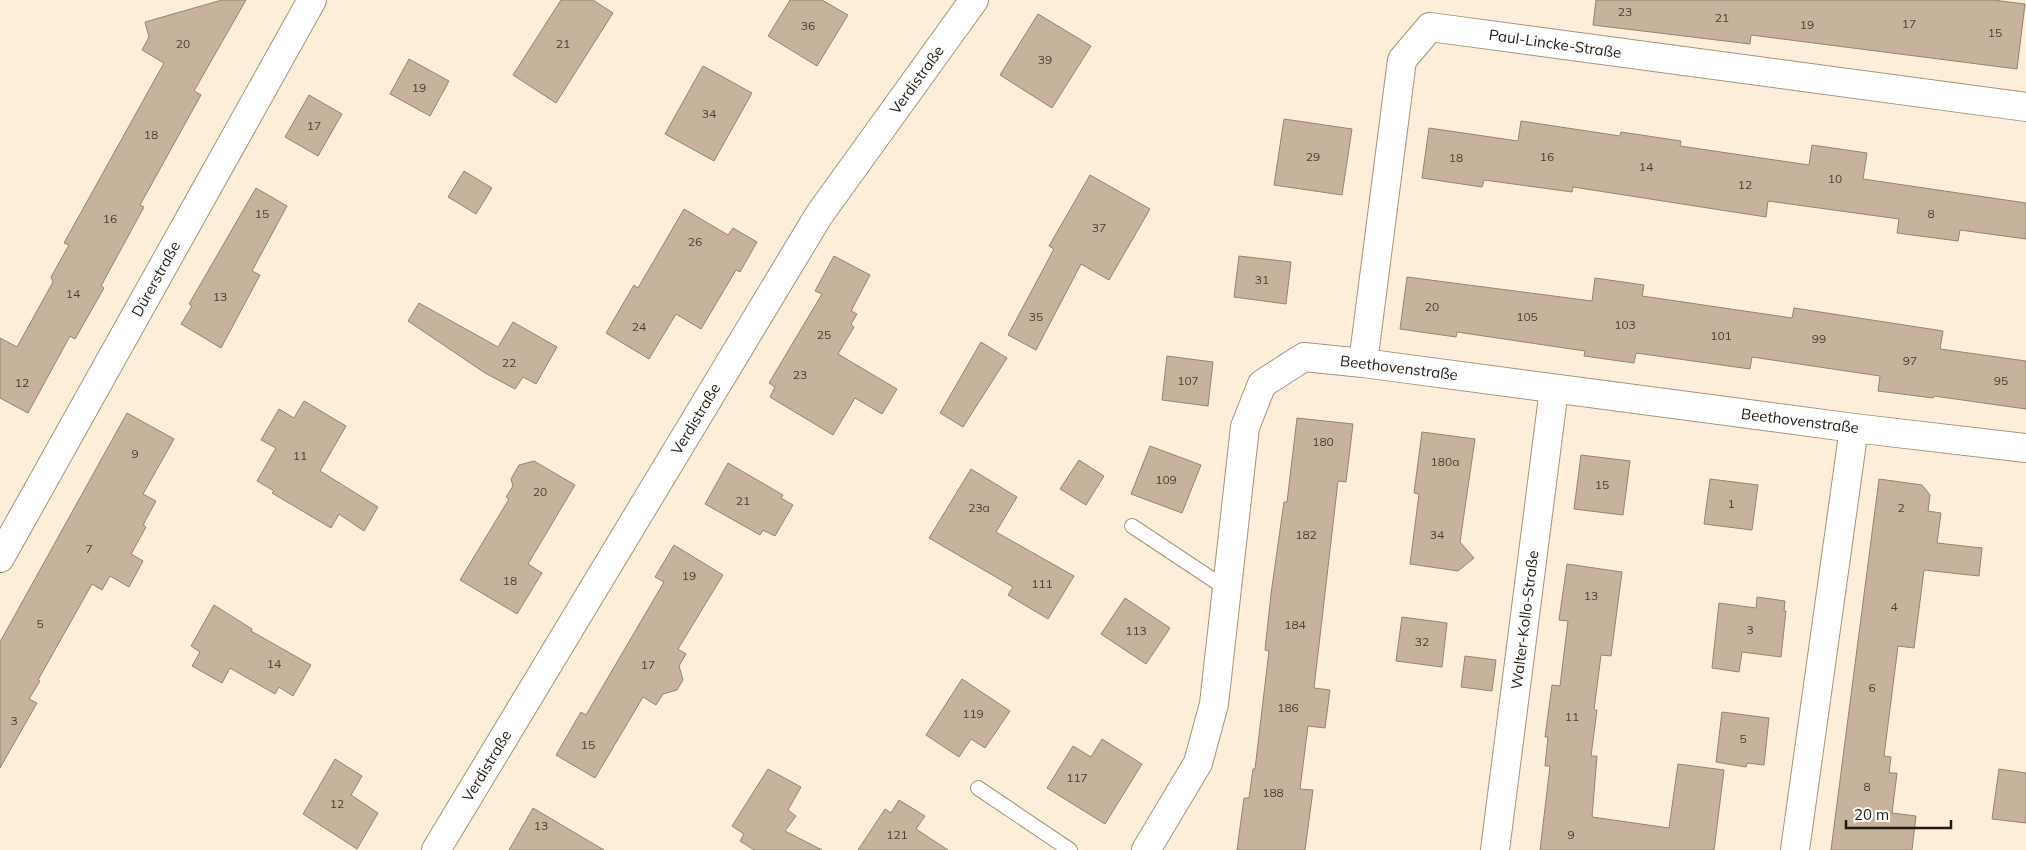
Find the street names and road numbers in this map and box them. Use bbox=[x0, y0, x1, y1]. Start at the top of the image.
street label: Paul-Lincke-Straße bbox=[1488, 25, 1623, 62]
street label: Verdistraße bbox=[885, 42, 948, 118]
street label: Dürerstraße bbox=[127, 238, 184, 320]
street label: Beethovenstraße bbox=[1339, 351, 1459, 384]
street label: Verdistraße bbox=[667, 379, 724, 458]
street label: Beethovenstraße bbox=[1740, 404, 1860, 437]
street label: Walter-Kollo-Straße bbox=[1507, 549, 1542, 690]
street label: Verdistraße bbox=[458, 726, 515, 805]

